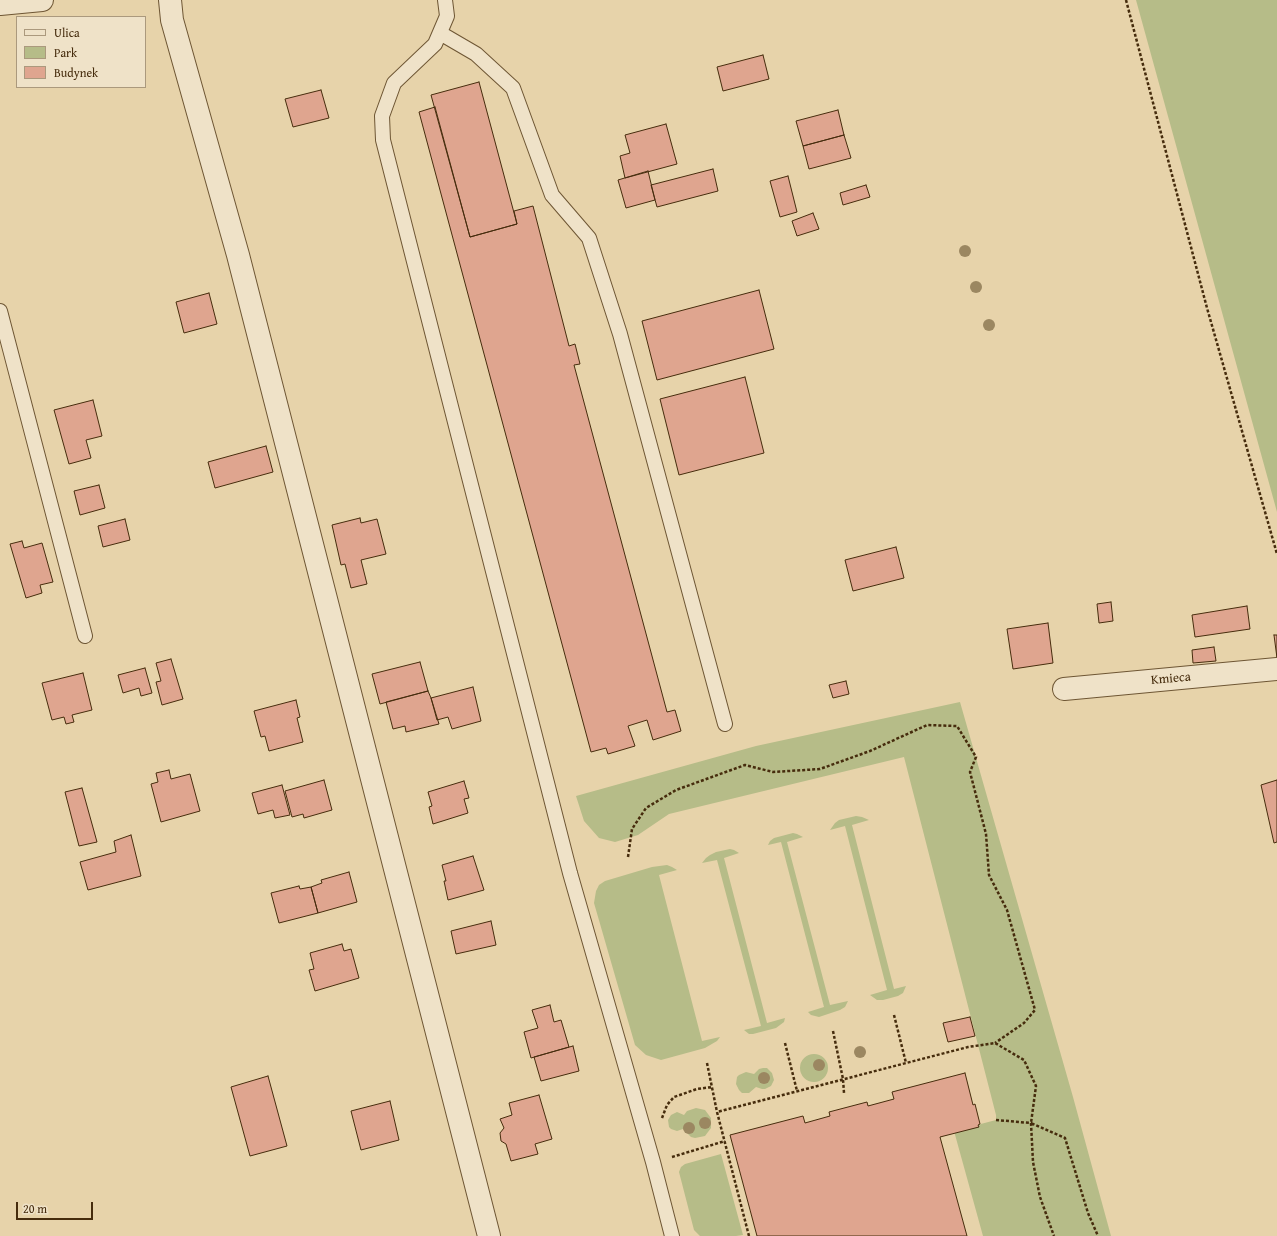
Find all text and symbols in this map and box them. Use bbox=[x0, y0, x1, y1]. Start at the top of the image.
legend bbox=[16, 16, 146, 88]
text: Ulica bbox=[54, 24, 80, 41]
text: Park bbox=[54, 44, 77, 61]
text: Budynek bbox=[54, 64, 98, 81]
street label: Kmieca bbox=[1150, 669, 1192, 689]
scale bar bbox=[18, 1194, 95, 1220]
text: 20 m bbox=[23, 1200, 47, 1217]

